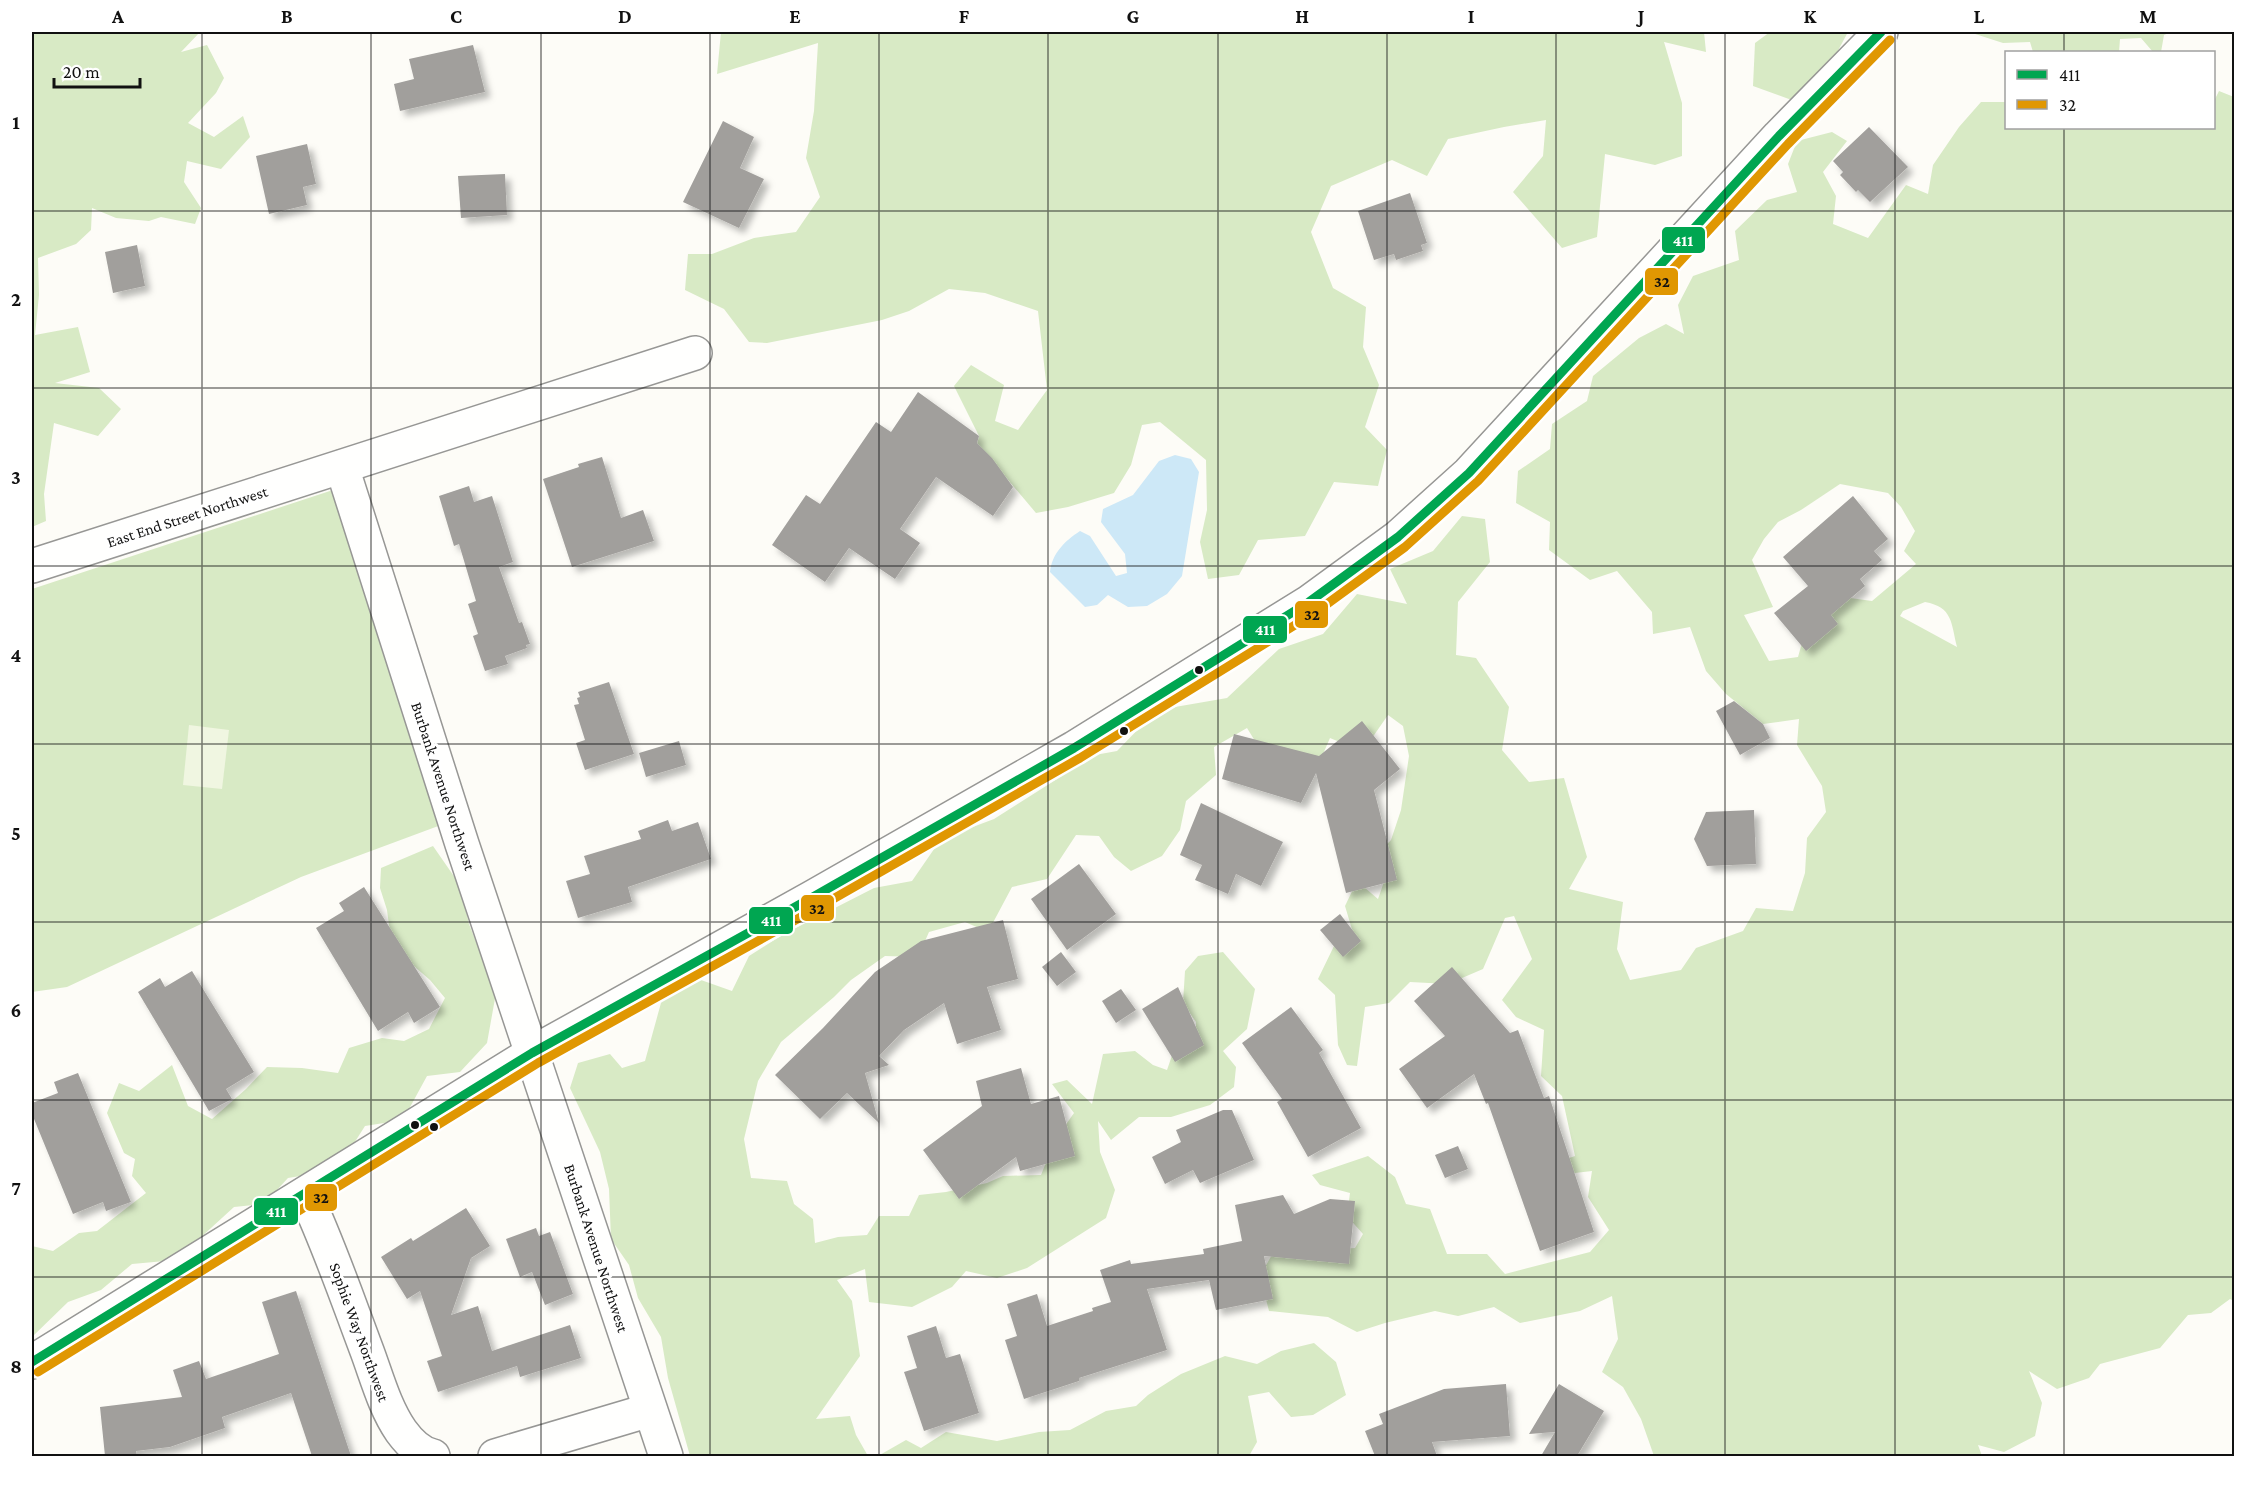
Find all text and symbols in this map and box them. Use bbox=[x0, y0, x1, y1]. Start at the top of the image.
text: A bbox=[111, 5, 125, 27]
text: B bbox=[281, 5, 293, 27]
text: C bbox=[450, 5, 462, 27]
text: D bbox=[618, 5, 632, 27]
text: E bbox=[789, 5, 801, 27]
text: F bbox=[959, 5, 970, 27]
text: G bbox=[1127, 5, 1140, 27]
text: H bbox=[1295, 5, 1309, 27]
text: I bbox=[1468, 5, 1475, 27]
text: J bbox=[1636, 5, 1645, 27]
text: K bbox=[1804, 5, 1818, 27]
text: L bbox=[1974, 5, 1985, 27]
text: M bbox=[2139, 5, 2157, 27]
scale bar bbox=[54, 51, 140, 89]
legend bbox=[2005, 51, 2215, 129]
text: 20 m bbox=[63, 62, 100, 82]
text: 411 bbox=[2059, 65, 2080, 85]
text: 32 bbox=[2059, 95, 2076, 115]
text: 1 bbox=[12, 111, 20, 133]
line badge: 411 bbox=[1661, 226, 1706, 254]
text: 411 bbox=[1673, 232, 1693, 249]
line badge: 32 bbox=[1644, 267, 1679, 296]
text: 32 bbox=[1654, 273, 1670, 290]
text: 2 bbox=[11, 288, 21, 310]
text: 3 bbox=[11, 466, 21, 488]
street label: East End Street Northwest bbox=[105, 482, 270, 551]
line badge: 32 bbox=[1294, 600, 1329, 629]
text: 32 bbox=[1304, 606, 1320, 623]
line badge: 411 bbox=[1242, 615, 1288, 644]
text: 411 bbox=[1255, 621, 1275, 638]
text: 4 bbox=[11, 644, 22, 666]
unlabelled marker bbox=[1193, 664, 1205, 676]
street label: Burbank Avenue Northwest bbox=[408, 700, 479, 873]
unlabelled marker bbox=[1118, 725, 1130, 737]
text: 5 bbox=[11, 822, 21, 844]
line badge: 32 bbox=[800, 894, 835, 922]
text: 32 bbox=[809, 900, 825, 917]
line badge: 411 bbox=[748, 906, 794, 935]
text: 411 bbox=[761, 912, 781, 929]
text: 6 bbox=[11, 999, 21, 1021]
unlabelled marker bbox=[409, 1119, 421, 1131]
unlabelled marker bbox=[428, 1121, 440, 1133]
street label: Burbank Avenue Northwest bbox=[561, 1162, 632, 1335]
text: 7 bbox=[11, 1177, 21, 1199]
line badge: 32 bbox=[304, 1183, 338, 1212]
text: 32 bbox=[313, 1189, 329, 1206]
line badge: 411 bbox=[253, 1197, 299, 1226]
text: 411 bbox=[266, 1203, 286, 1220]
street label: Sophie Way Northwest bbox=[326, 1260, 393, 1405]
text: 8 bbox=[10, 1355, 22, 1377]

